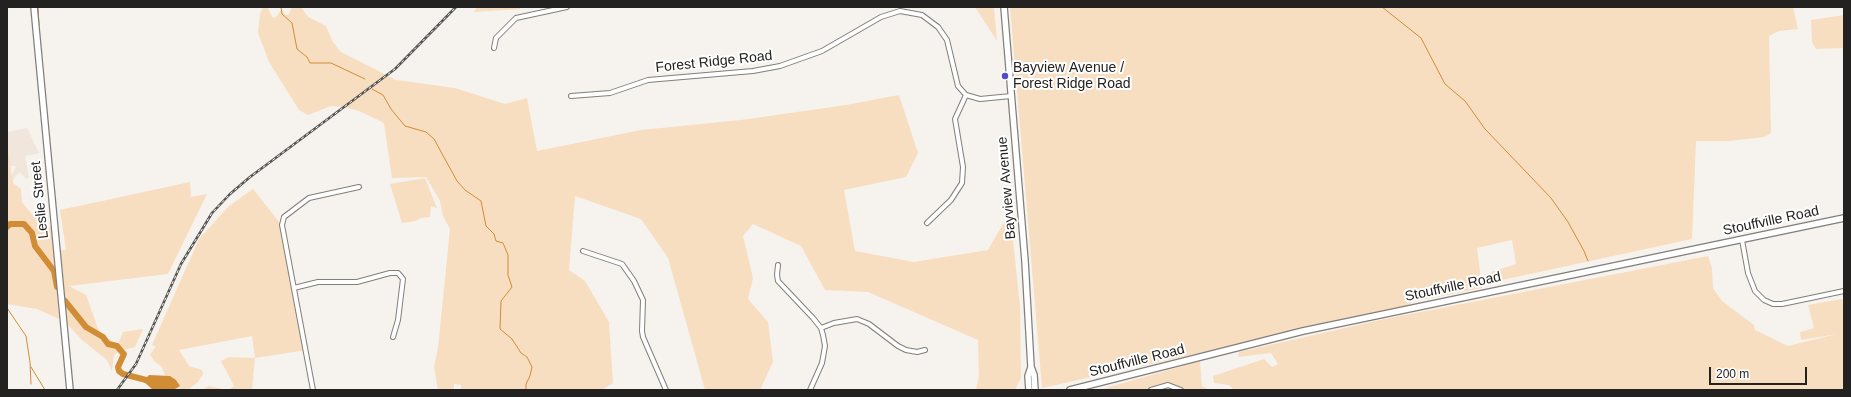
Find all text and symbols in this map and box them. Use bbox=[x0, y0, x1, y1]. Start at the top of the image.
street label: Forest Ridge Road bbox=[655, 48, 773, 76]
place label: Bayview Avenue / Forest Ridge Road bbox=[1013, 60, 1131, 92]
marker: Bayview Avenue / Forest Ridge Road bbox=[1000, 71, 1010, 81]
street label: Bayview Avenue bbox=[994, 136, 1020, 240]
street label: Leslie Street bbox=[28, 160, 52, 240]
street label: Stouffville Road bbox=[1721, 203, 1821, 239]
street label: Stouffville Road bbox=[1403, 269, 1503, 305]
street label: Stouffville Road bbox=[1088, 341, 1186, 381]
scale bar bbox=[1711, 359, 1809, 385]
text: 200 m bbox=[1716, 367, 1749, 381]

